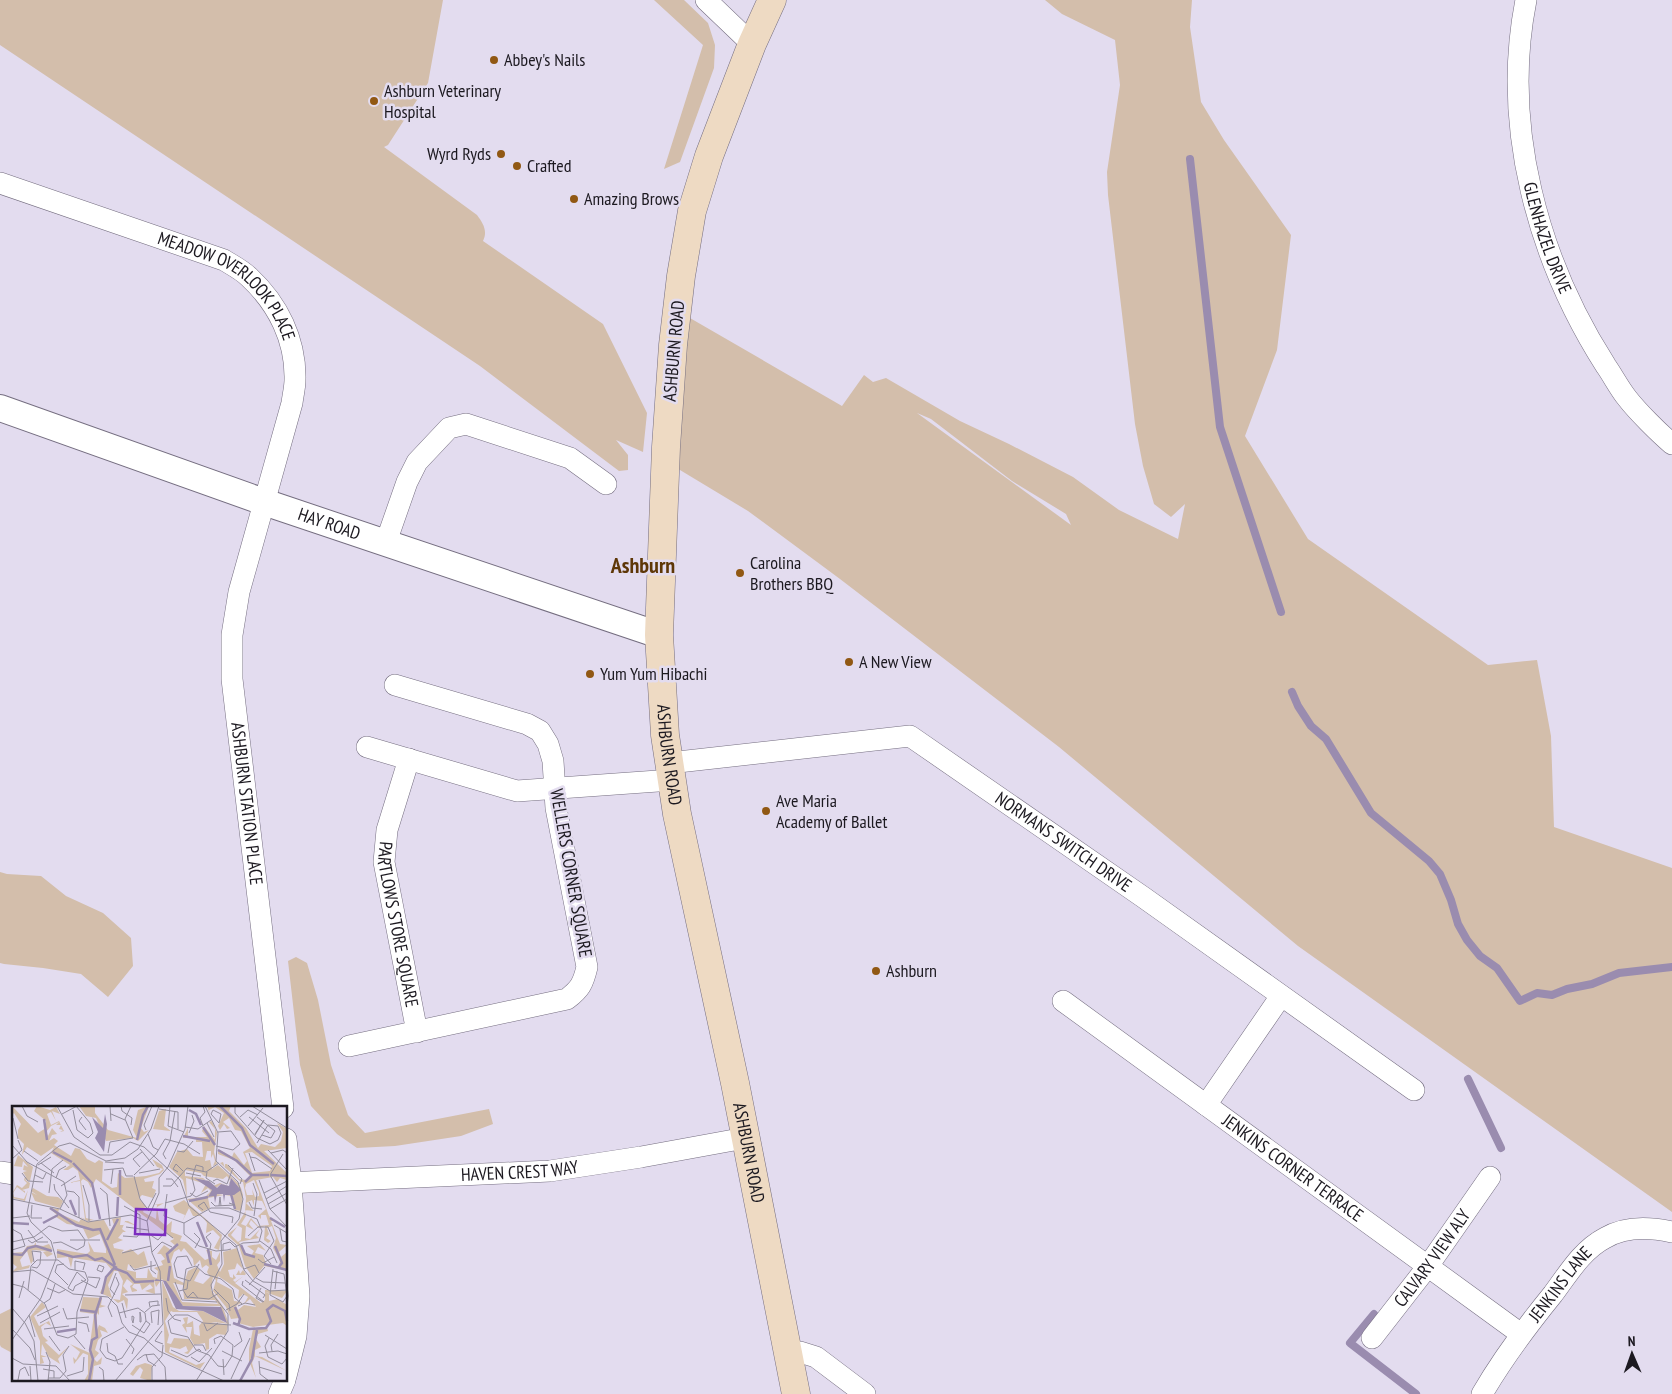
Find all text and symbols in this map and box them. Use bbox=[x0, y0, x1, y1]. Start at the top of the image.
place label: Abbey's Nails bbox=[504, 48, 585, 71]
marker: Abbey's Nails bbox=[488, 54, 500, 66]
place label: Ashburn Veterinary Hospital bbox=[384, 79, 501, 123]
marker: Ashburn Veterinary Hospital bbox=[368, 95, 380, 107]
place label: Wyrd Ryds bbox=[427, 142, 491, 165]
marker: Wyrd Ryds bbox=[495, 148, 507, 160]
place label: Crafted bbox=[527, 154, 572, 177]
marker: Crafted bbox=[511, 160, 523, 172]
street label: GLENHAZEL DRIVE bbox=[1519, 180, 1577, 297]
place label: Amazing Brows bbox=[584, 187, 679, 210]
marker: Amazing Brows bbox=[568, 193, 580, 205]
street label: MEADOW OVERLOOK PLACE bbox=[155, 226, 301, 343]
street label: ASHBURN ROAD bbox=[658, 299, 689, 403]
street label: HAY ROAD bbox=[295, 502, 364, 545]
district label: Ashburn bbox=[610, 551, 675, 579]
place label: Carolina Brothers BBQ bbox=[750, 551, 834, 595]
marker: Carolina Brothers BBQ bbox=[734, 567, 746, 579]
place label: A New View bbox=[859, 650, 932, 673]
marker: A New View bbox=[843, 656, 855, 668]
place label: Yum Yum Hibachi bbox=[600, 662, 707, 685]
marker: Yum Yum Hibachi bbox=[584, 668, 596, 680]
street label: ASHBURN ROAD bbox=[652, 704, 688, 807]
street label: ASHBURN STATION PLACE bbox=[226, 721, 268, 886]
street label: NORMANS SWITCH DRIVE bbox=[991, 786, 1136, 897]
street label: WELLERS CORNER SQUARE bbox=[545, 787, 598, 959]
place label: Ave Maria Academy of Ballet bbox=[776, 789, 887, 833]
marker: Ave Maria Academy of Ballet bbox=[760, 805, 772, 817]
street label: PARTLOWS STORE SQUARE bbox=[373, 840, 424, 1009]
place label: Ashburn bbox=[886, 959, 937, 982]
marker: Ashburn bbox=[870, 965, 882, 977]
street label: ASHBURN ROAD bbox=[728, 1101, 770, 1205]
inset map bbox=[12, 1106, 288, 1382]
street label: JENKINS CORNER TERRACE bbox=[1217, 1108, 1368, 1227]
street label: HAVEN CREST WAY bbox=[460, 1155, 581, 1186]
street label: CALVARY VIEW ALY bbox=[1388, 1204, 1476, 1311]
street label: JENKINS LANE bbox=[1523, 1241, 1596, 1327]
north arrow bbox=[1607, 1329, 1657, 1379]
text: N bbox=[1627, 1332, 1636, 1350]

